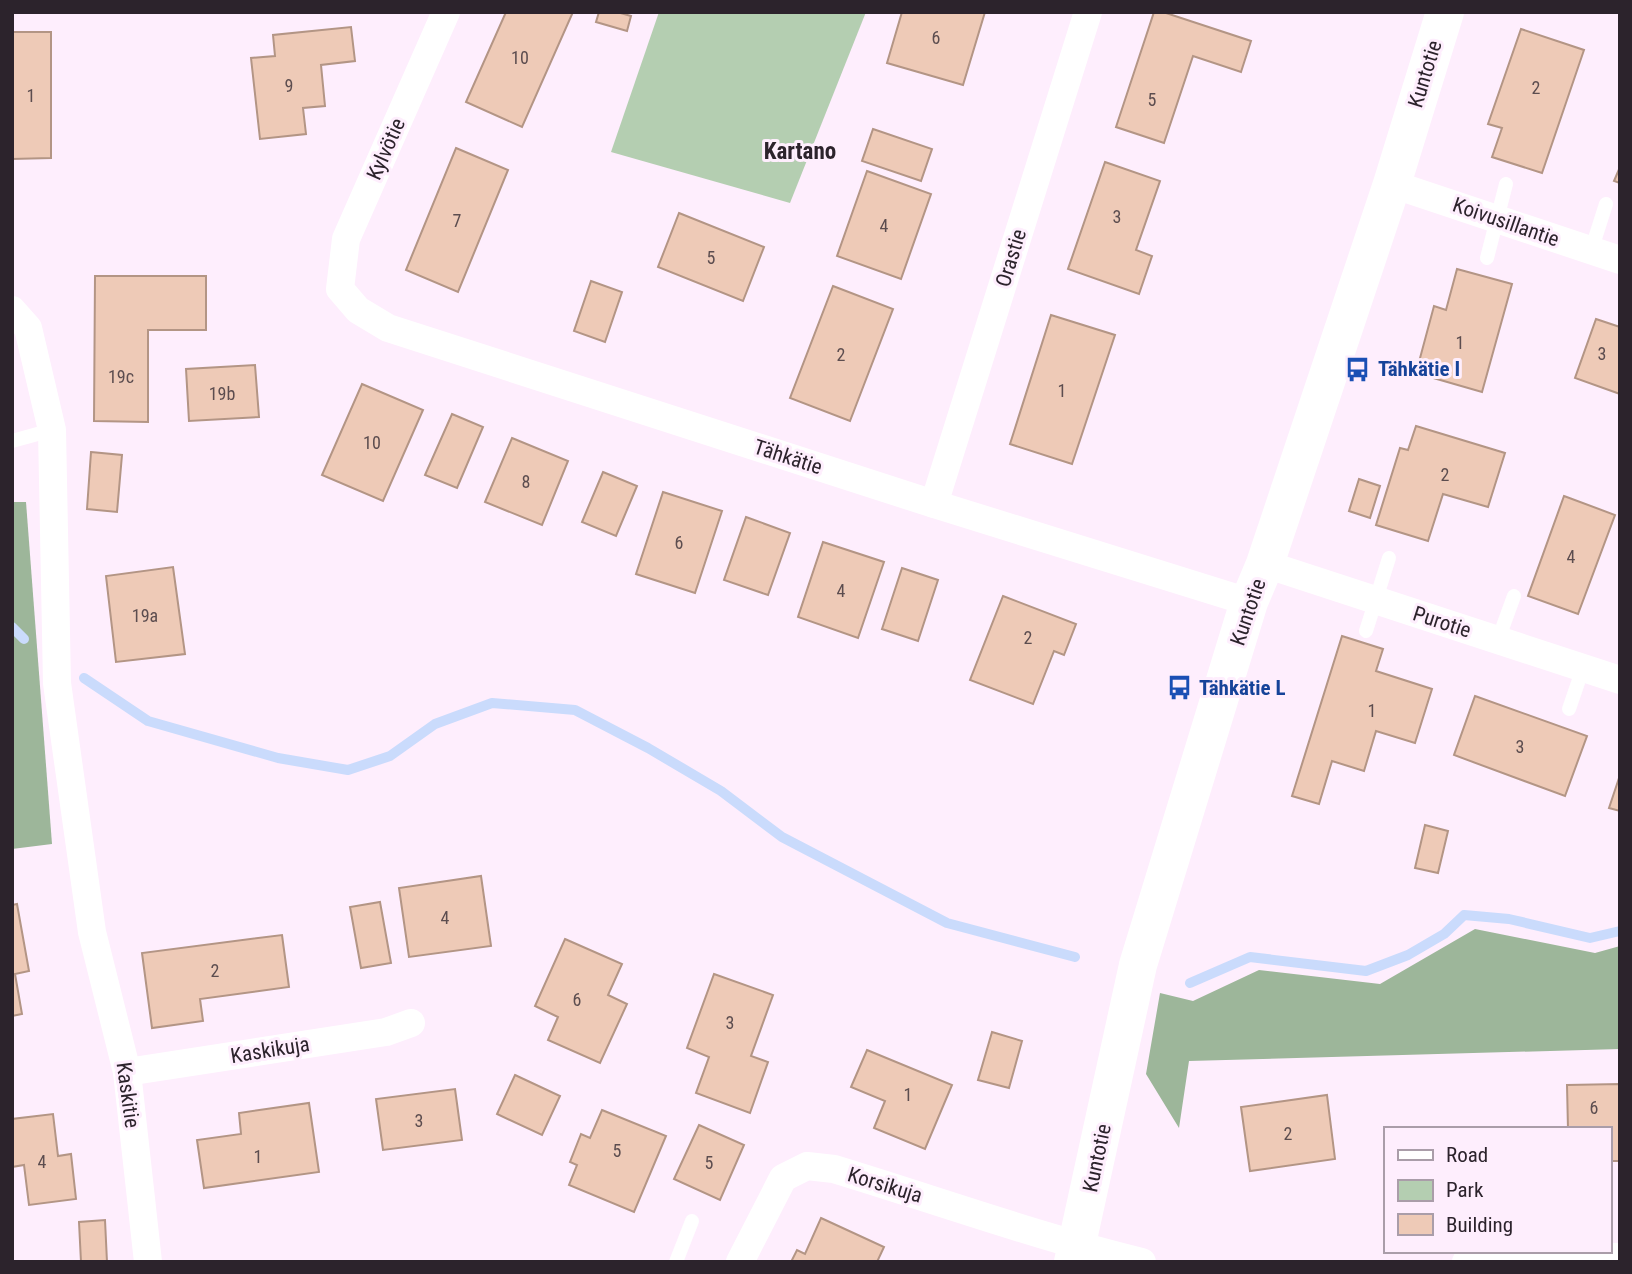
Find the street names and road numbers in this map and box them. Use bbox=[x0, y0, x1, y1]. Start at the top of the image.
street label: Kuntotie bbox=[1403, 37, 1447, 110]
street label: Kylvötie bbox=[362, 114, 410, 184]
street label: Koivusillantie bbox=[1450, 193, 1562, 251]
street label: Orastie bbox=[991, 226, 1031, 290]
street label: Tähkätie bbox=[751, 435, 825, 479]
street label: Kuntotie bbox=[1225, 575, 1271, 649]
street label: Purotie bbox=[1410, 601, 1474, 643]
street label: Kaskikuja bbox=[229, 1032, 311, 1068]
street label: Kaskitie bbox=[112, 1061, 145, 1130]
street label: Kuntotie bbox=[1078, 1122, 1116, 1194]
street label: Korsikuja bbox=[845, 1162, 925, 1208]

